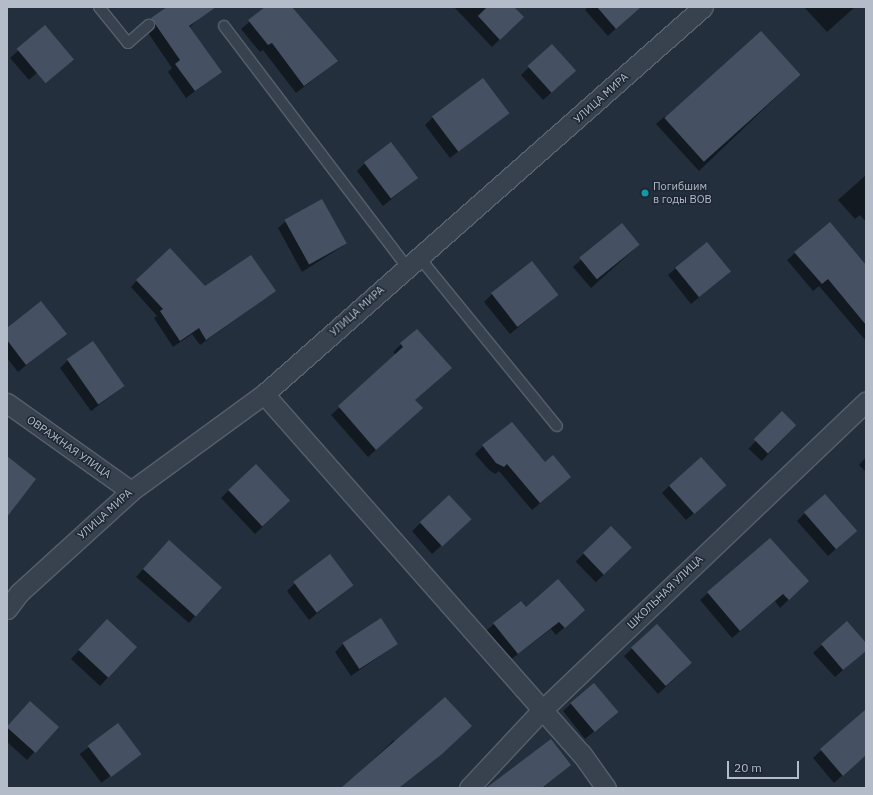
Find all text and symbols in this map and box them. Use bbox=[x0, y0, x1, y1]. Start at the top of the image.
street label: УЛИЦА МИРА bbox=[571, 70, 631, 126]
place label: Погибшим в годы ВОВ bbox=[653, 180, 712, 206]
marker: Погибшим в годы ВОВ bbox=[640, 188, 650, 198]
street label: УЛИЦА МИРА bbox=[327, 283, 387, 339]
street label: ОВРАЖНАЯ УЛИЦА bbox=[24, 413, 114, 481]
street label: УЛИЦА МИРА bbox=[75, 486, 135, 542]
street label: ШКОЛЬНАЯ УЛИЦА bbox=[624, 552, 706, 632]
scale bar bbox=[729, 753, 801, 779]
text: 20 m bbox=[734, 760, 762, 775]

